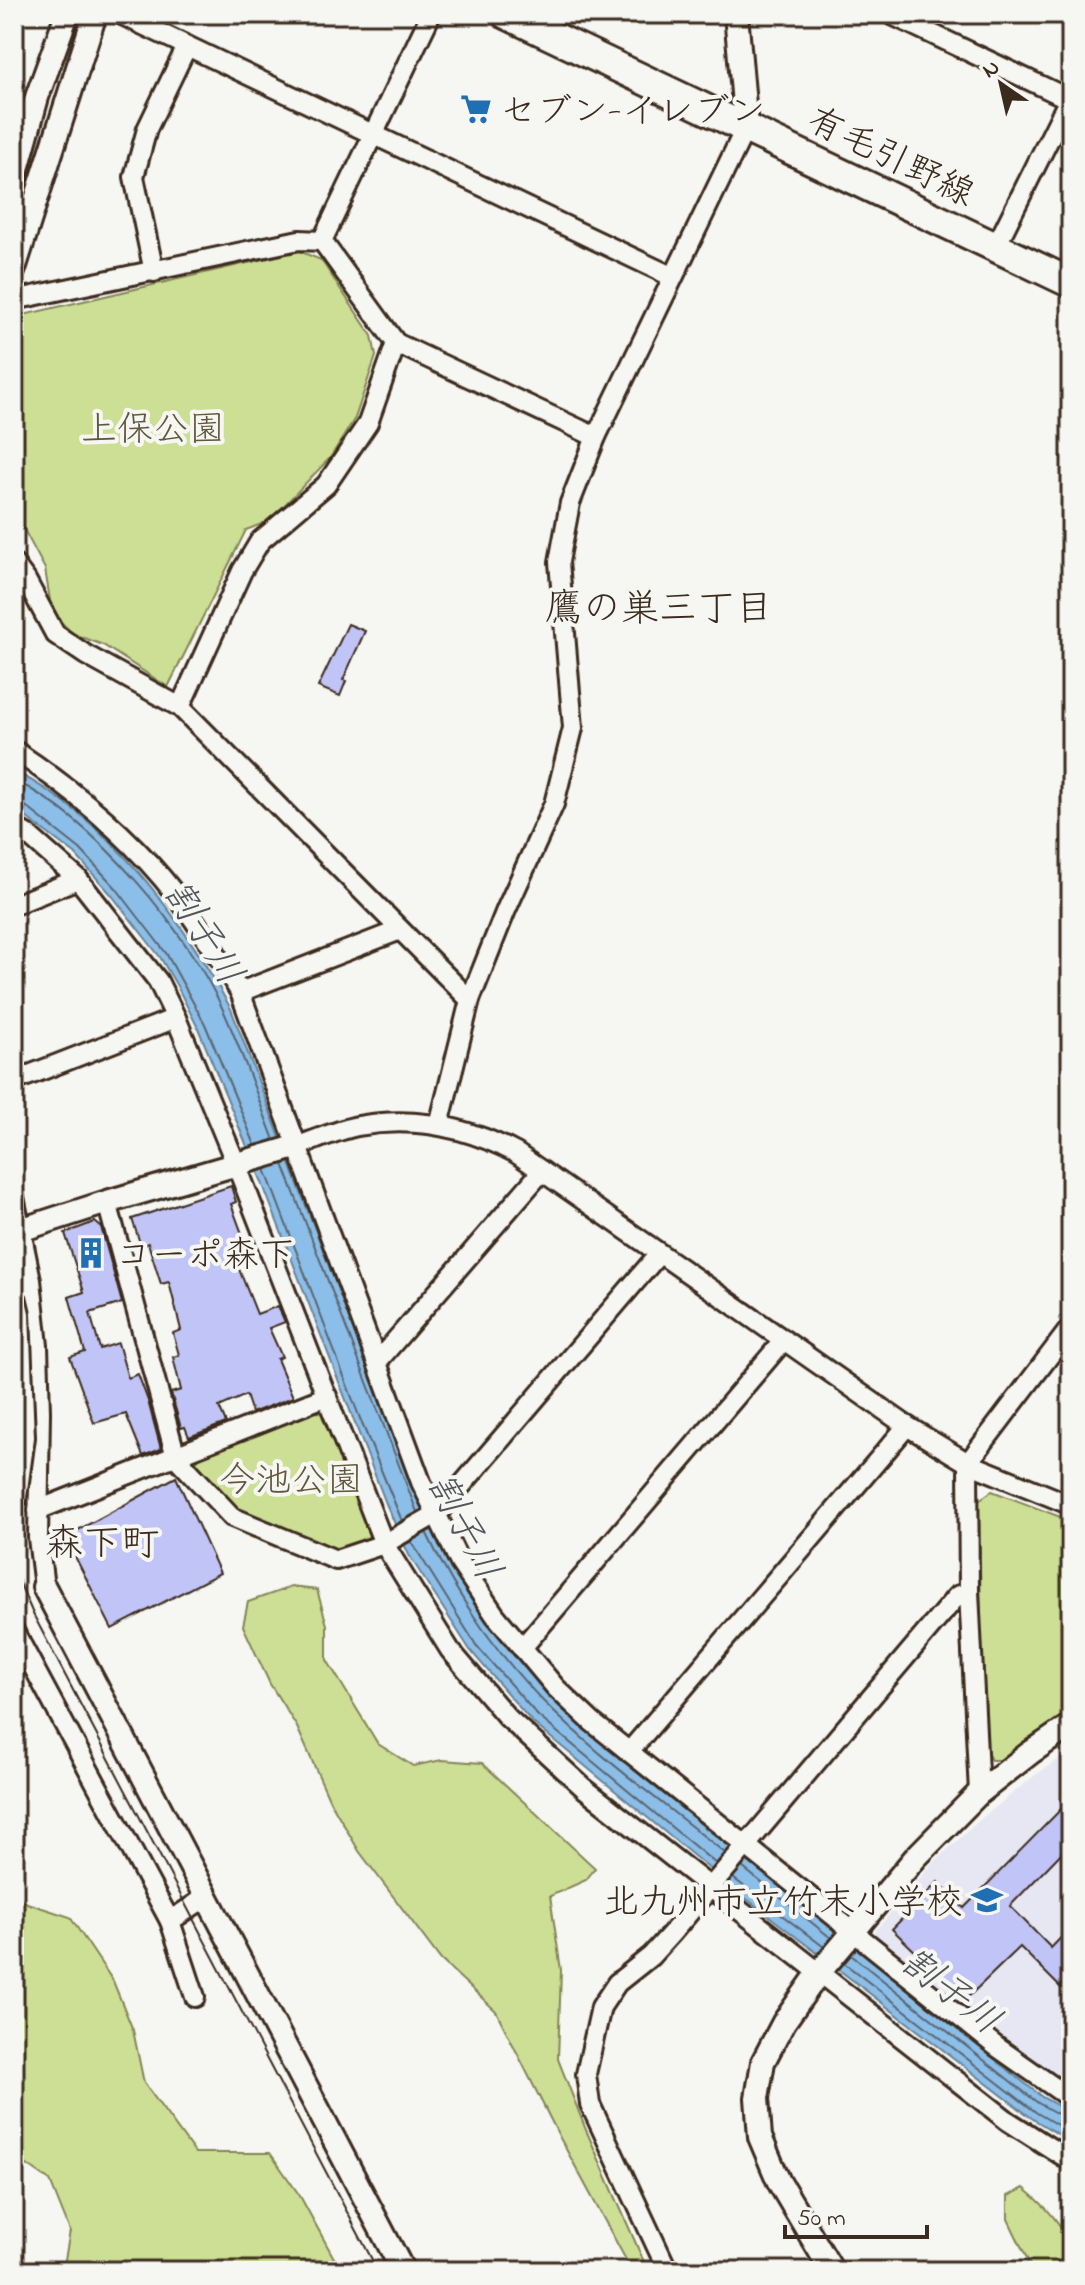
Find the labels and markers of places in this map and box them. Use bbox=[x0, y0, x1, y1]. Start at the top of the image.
place label: セブン-イレブン bbox=[500, 87, 766, 140]
supermarket icon: セブン-イレブン bbox=[459, 92, 493, 126]
place label: コーポ森下 bbox=[115, 1231, 295, 1284]
building icon: コーポ森下 bbox=[74, 1236, 108, 1270]
place label: 北九州市立竹末小学校 bbox=[603, 1878, 963, 1931]
school or university icon: 北九州市立竹末小学校 bbox=[970, 1883, 1004, 1917]

